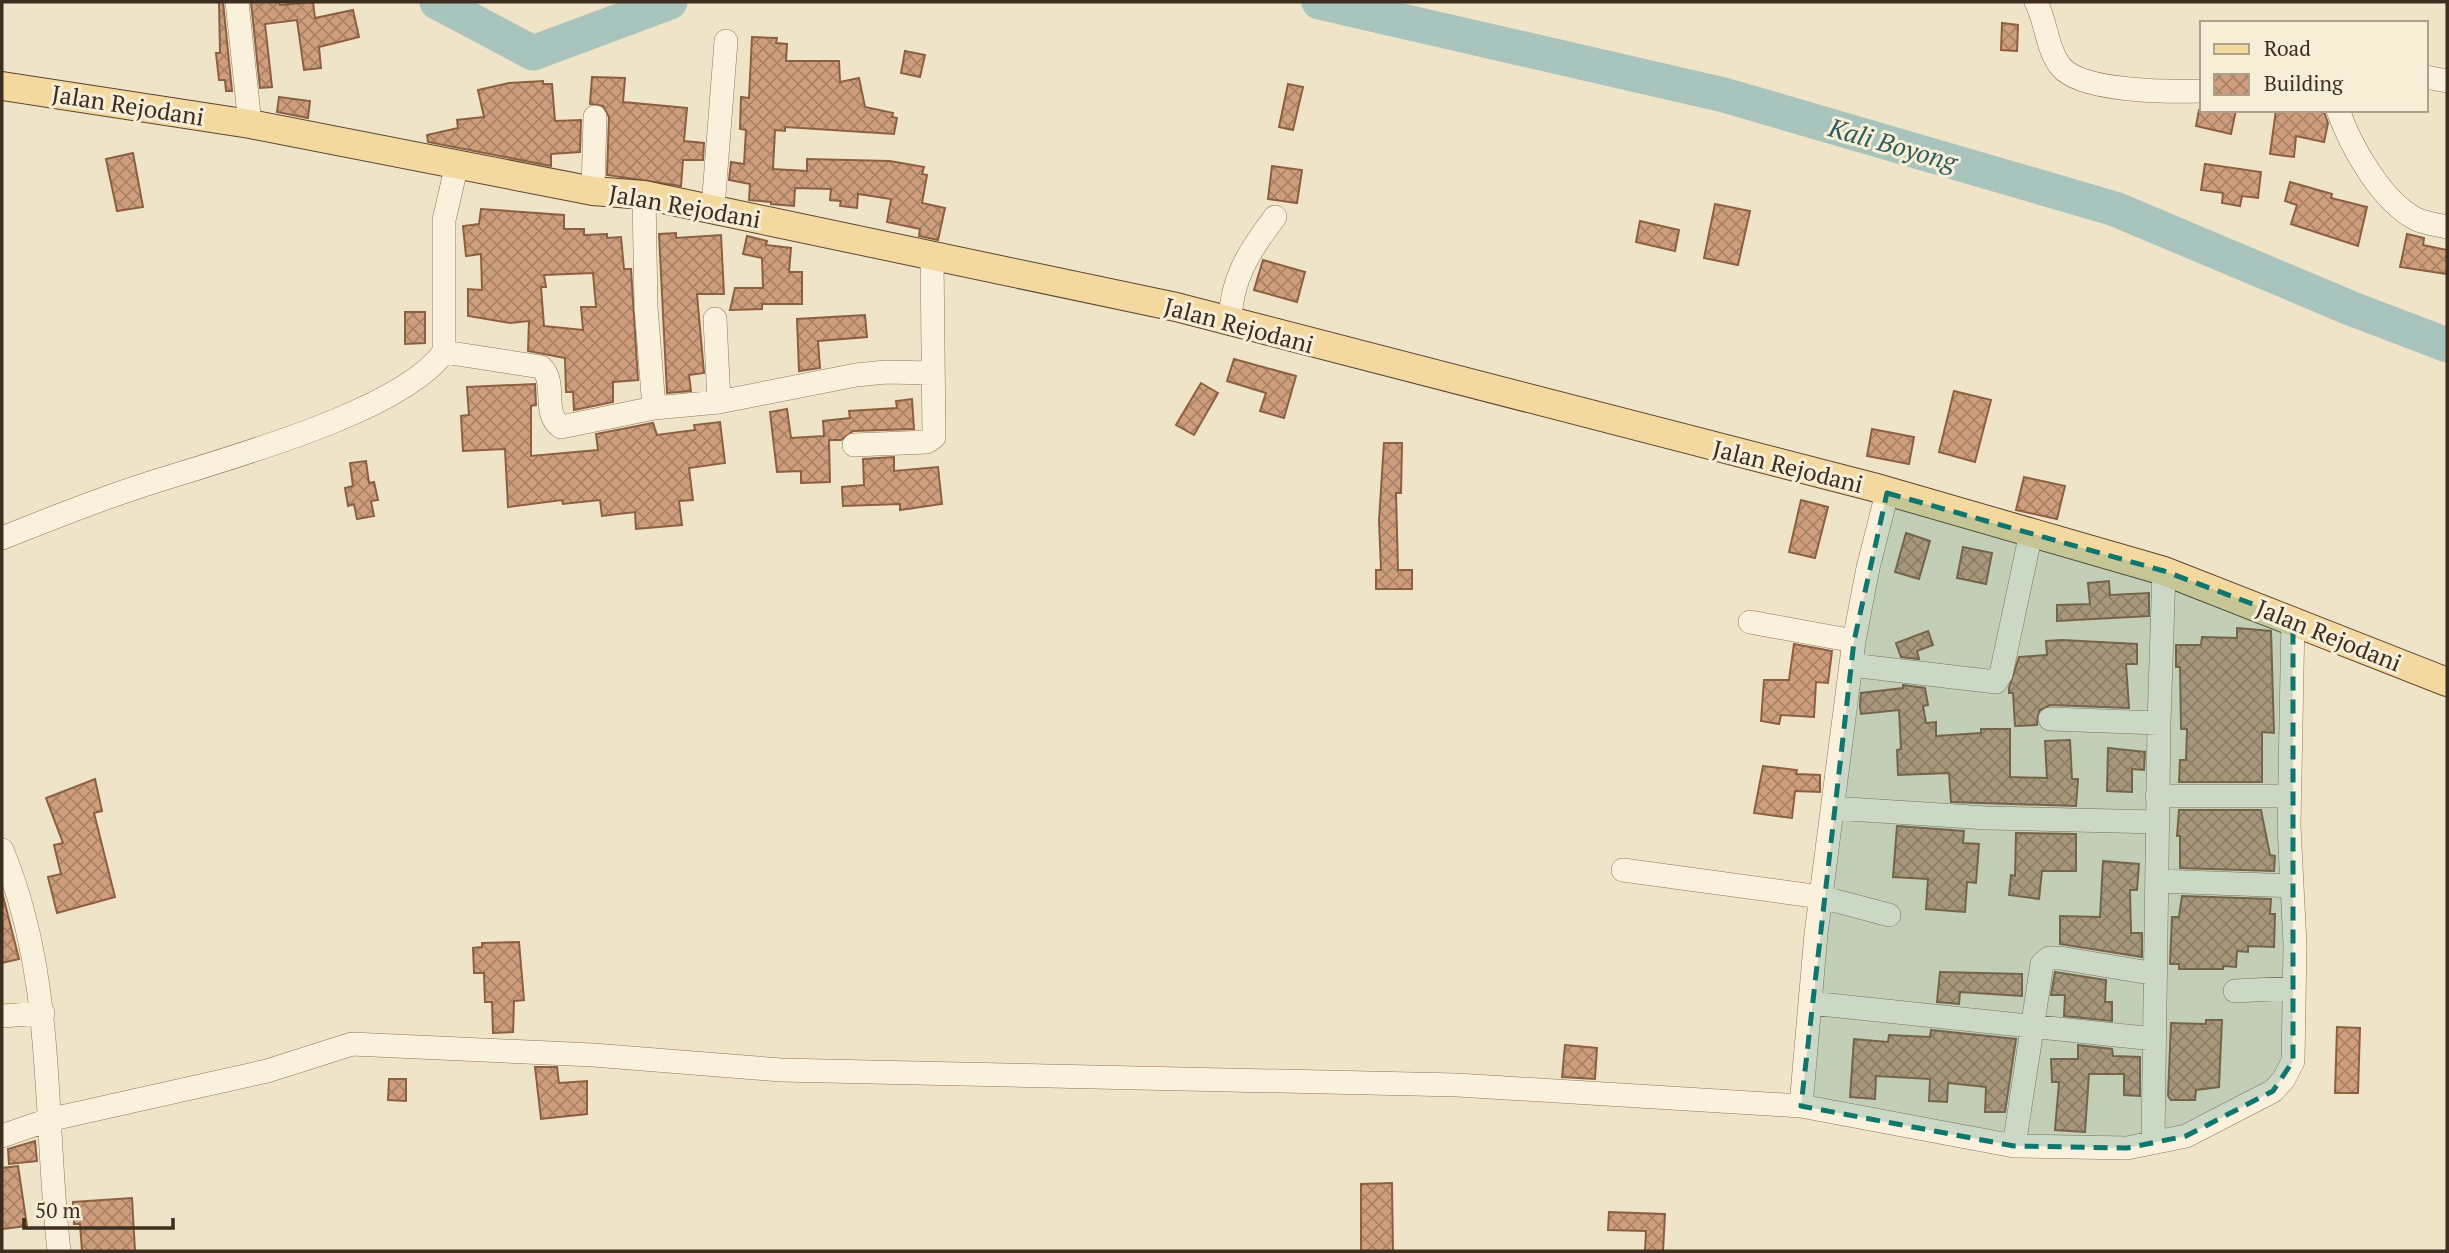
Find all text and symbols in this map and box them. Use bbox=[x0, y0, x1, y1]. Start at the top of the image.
legend bbox=[2200, 21, 2428, 112]
text: Road bbox=[2264, 34, 2311, 62]
text: Building bbox=[2264, 69, 2344, 97]
street label: Jalan Rejodani bbox=[50, 77, 206, 133]
water label: Kali Boyong bbox=[1824, 109, 1962, 179]
street label: Jalan Rejodani bbox=[607, 177, 763, 235]
street label: Jalan Rejodani bbox=[1161, 290, 1317, 360]
street label: Jalan Rejodani bbox=[1710, 432, 1866, 500]
street label: Jalan Rejodani bbox=[2252, 591, 2406, 679]
scale bar bbox=[24, 1186, 173, 1230]
text: 50 m bbox=[35, 1196, 81, 1224]

